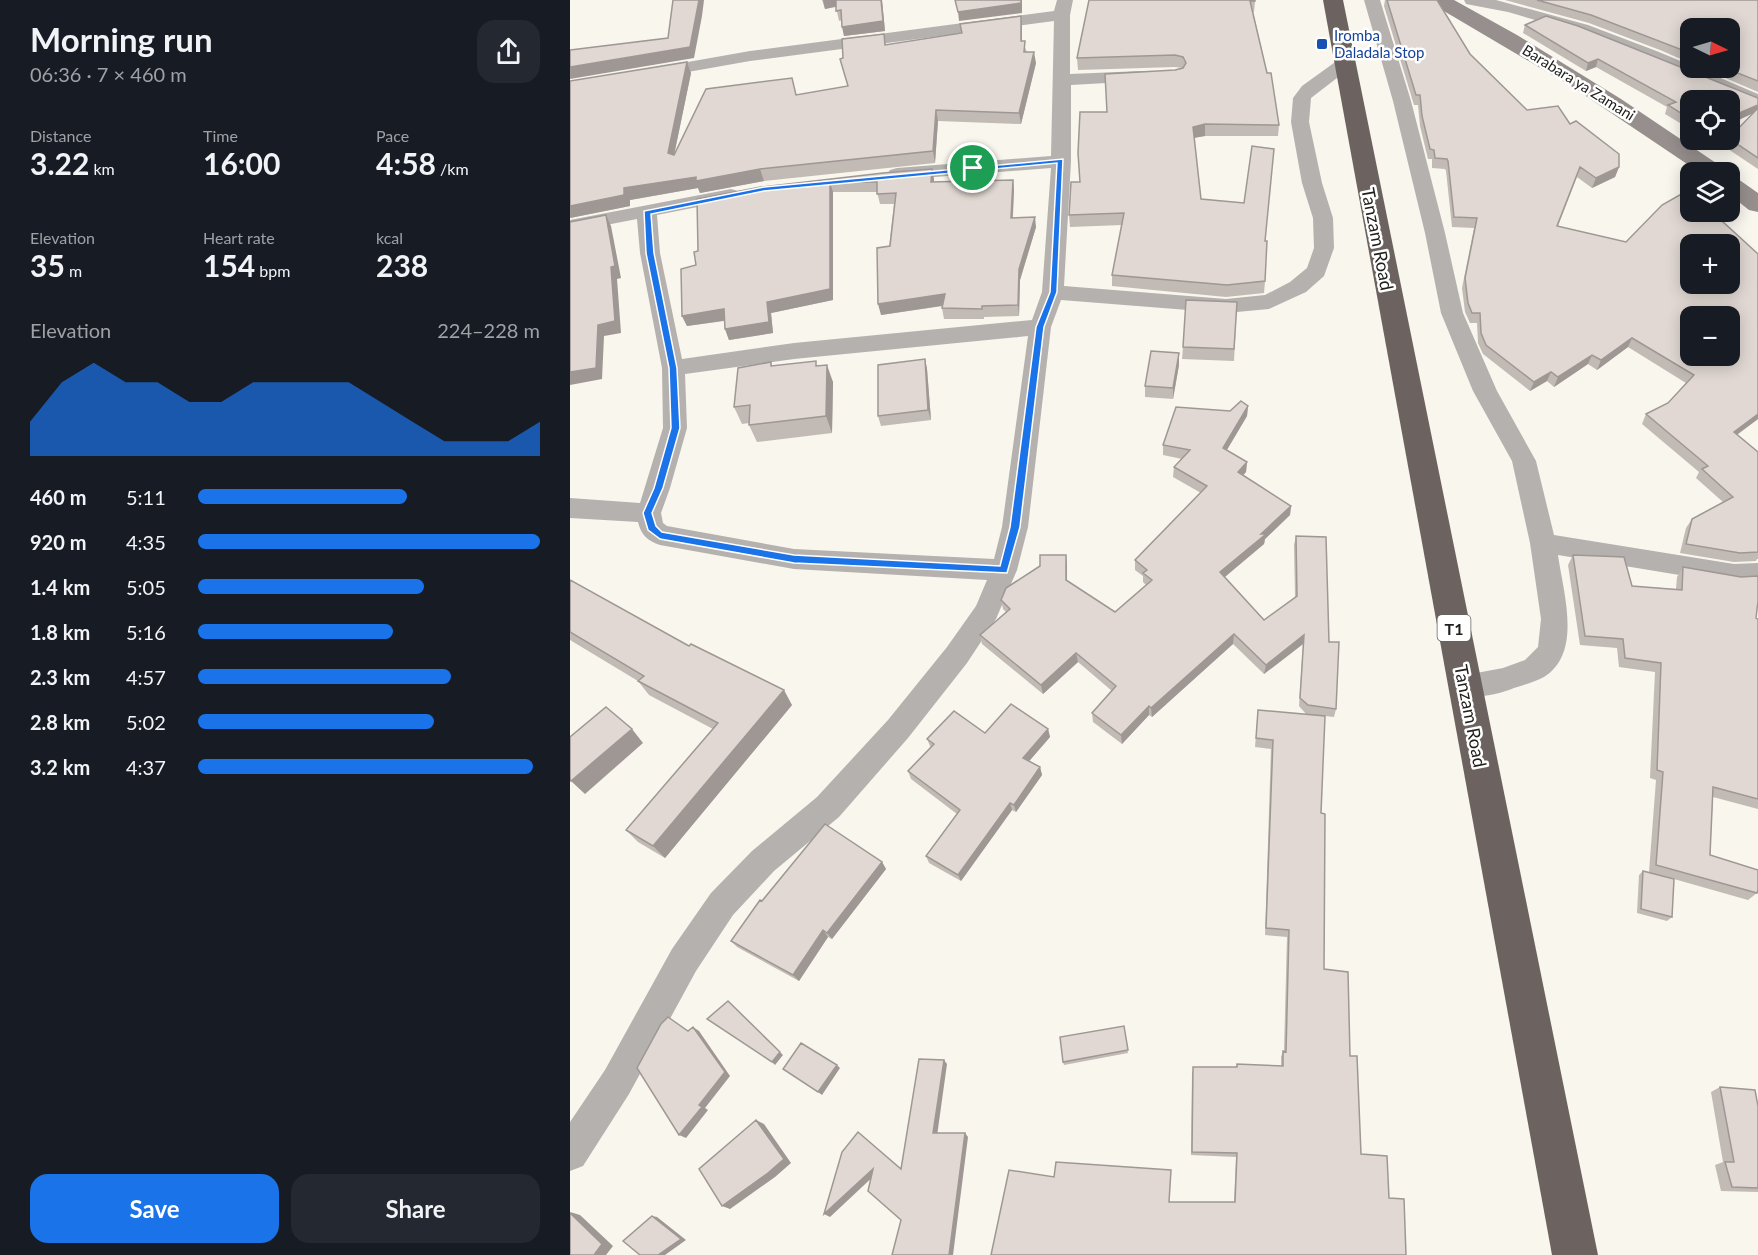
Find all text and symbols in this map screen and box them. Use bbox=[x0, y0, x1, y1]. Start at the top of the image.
north arrow bbox=[1680, 18, 1740, 78]
map controls bbox=[1680, 18, 1740, 366]
text: Morning run bbox=[30, 19, 213, 59]
button: share bbox=[477, 20, 540, 83]
place label: Iromba Daladala Stop bbox=[1334, 26, 1424, 61]
marker: Iromba Daladala Stop bbox=[1315, 37, 1329, 51]
street label: Barabara ya Zamani bbox=[1520, 40, 1638, 124]
text: 06:36 · 7 × 460 m bbox=[30, 62, 187, 86]
button: locate bbox=[1680, 90, 1740, 150]
text: Distance bbox=[30, 126, 91, 145]
text: Time bbox=[203, 126, 238, 145]
text: Pace bbox=[376, 126, 409, 145]
pin bbox=[947, 142, 998, 193]
text: 3.22 bbox=[30, 145, 89, 181]
text: 16:00 bbox=[203, 145, 280, 181]
text: 4:58 bbox=[376, 145, 436, 181]
icon: arrive bbox=[956, 151, 989, 184]
text: km bbox=[89, 159, 115, 178]
text: /km bbox=[436, 159, 469, 178]
button: layers bbox=[1680, 162, 1740, 222]
street label: Tanzam Road bbox=[1357, 186, 1399, 292]
text: Elevation bbox=[30, 228, 95, 247]
text: Heart rate bbox=[203, 228, 275, 247]
text: kcal bbox=[376, 228, 403, 247]
button: + bbox=[1680, 234, 1740, 294]
text: 35 bbox=[30, 247, 65, 283]
text: 154 bbox=[203, 247, 255, 283]
text: 238 bbox=[376, 247, 428, 283]
text: m bbox=[65, 261, 82, 280]
text: bpm bbox=[255, 261, 290, 280]
button: − bbox=[1680, 306, 1740, 366]
text: Elevation bbox=[30, 318, 111, 342]
text: 224–228 m bbox=[437, 318, 540, 342]
text: 460 m bbox=[30, 485, 86, 509]
text: 5:11 bbox=[126, 485, 166, 509]
text: 920 m bbox=[30, 530, 86, 554]
text: 4:35 bbox=[126, 530, 166, 554]
text: 1.4 km bbox=[30, 575, 90, 599]
text: 5:05 bbox=[126, 575, 166, 599]
road number: T1 bbox=[1438, 615, 1470, 641]
text: 1.8 km bbox=[30, 620, 90, 644]
text: 5:16 bbox=[126, 620, 166, 644]
street label: Tanzam Road bbox=[1450, 663, 1492, 769]
text: 2.3 km bbox=[30, 665, 90, 689]
text: 4:57 bbox=[126, 665, 166, 689]
text: 2.8 km bbox=[30, 710, 90, 734]
text: 5:02 bbox=[126, 710, 166, 734]
text: 3.2 km bbox=[30, 755, 90, 779]
text: 4:37 bbox=[126, 755, 166, 779]
button: Save bbox=[30, 1174, 279, 1243]
button: Share bbox=[291, 1174, 540, 1243]

